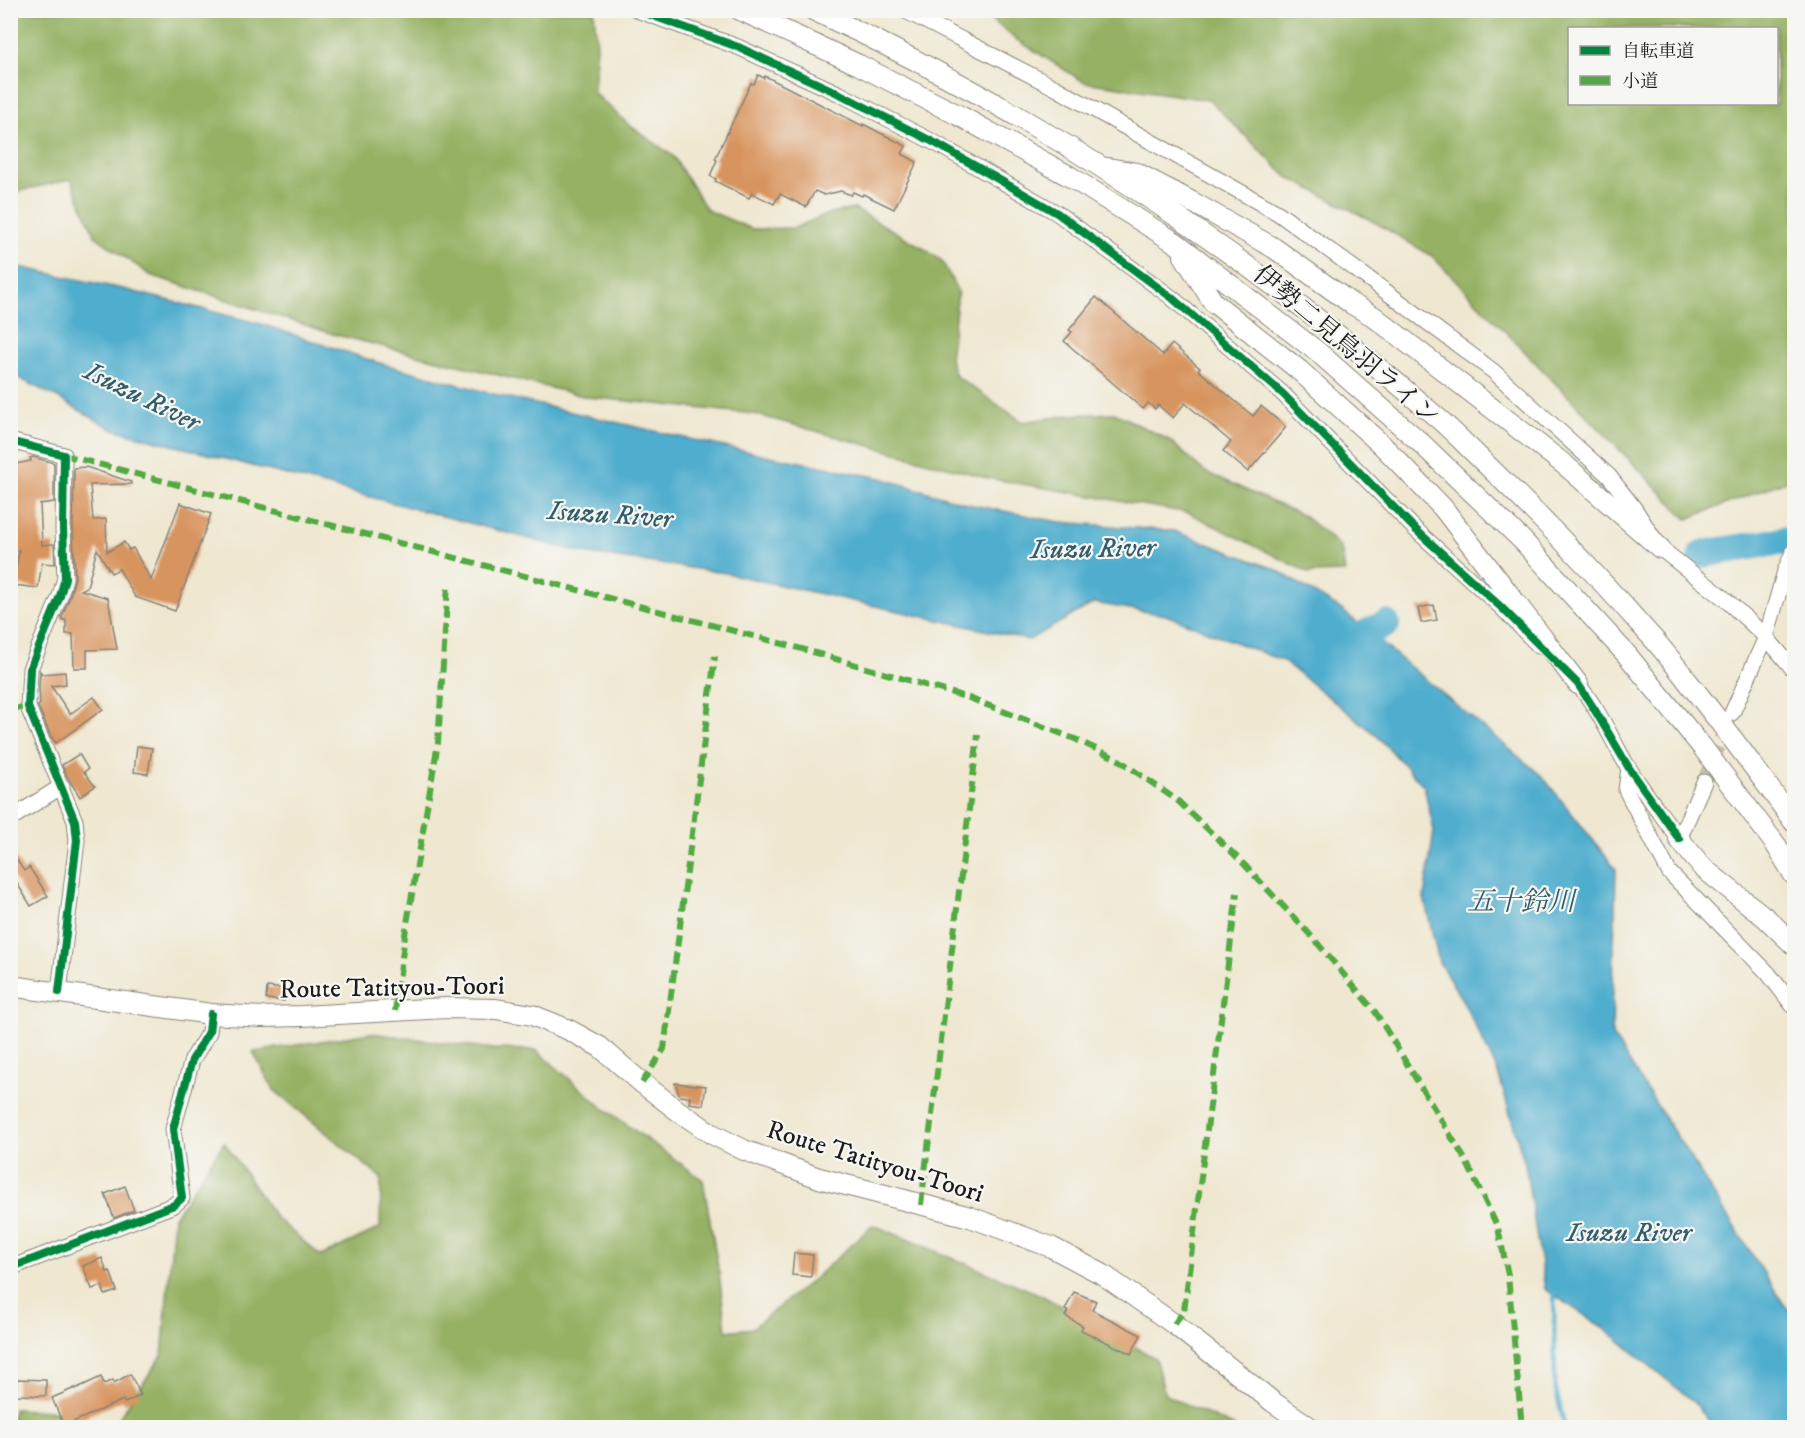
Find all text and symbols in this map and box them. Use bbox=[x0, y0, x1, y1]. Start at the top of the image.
legend bbox=[1568, 27, 1778, 105]
text: 自転車道 bbox=[1622, 41, 1694, 63]
text: 小道 bbox=[1622, 71, 1658, 93]
street label: 伊勢二見鳥羽ライン bbox=[1246, 258, 1446, 434]
water label: Isuzu River bbox=[77, 354, 208, 441]
water label: Isuzu River bbox=[545, 494, 676, 536]
water label: Isuzu River bbox=[1028, 531, 1158, 567]
water label: 五十鈴川 bbox=[1467, 885, 1578, 919]
street label: Route Tatityou-Toori bbox=[279, 970, 505, 1006]
street label: Route Tatityou-Toori bbox=[762, 1113, 988, 1211]
water label: Isuzu River bbox=[1565, 1216, 1694, 1250]

